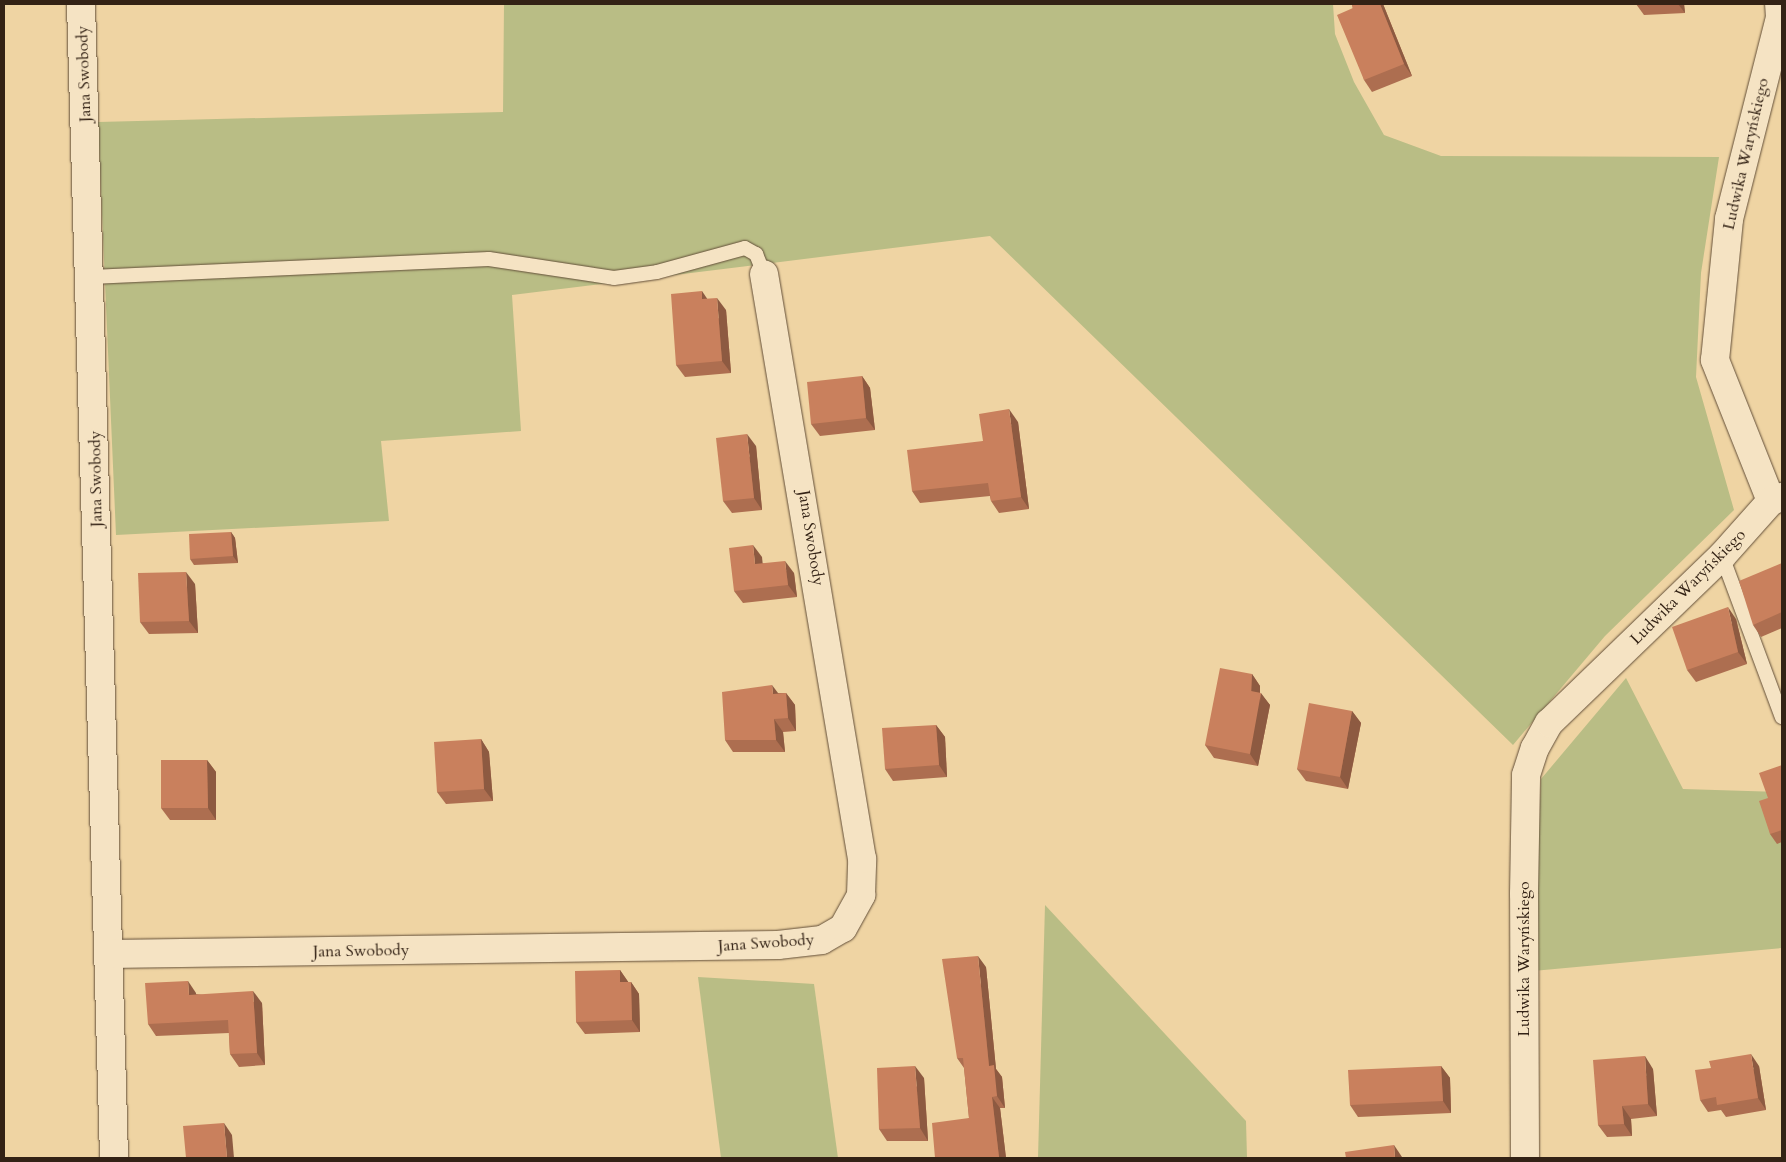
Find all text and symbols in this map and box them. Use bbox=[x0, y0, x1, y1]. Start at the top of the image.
street label: Jana Swobody bbox=[73, 26, 95, 122]
street label: Ludwika Waryńskiego bbox=[1719, 76, 1773, 232]
street label: Jana Swobody bbox=[86, 431, 106, 527]
street label: Jana Swobody bbox=[794, 489, 828, 587]
street label: Ludwika Waryńskiego bbox=[1626, 525, 1750, 649]
street label: Ludwika Waryńskiego bbox=[1514, 881, 1534, 1037]
street label: Jana Swobody bbox=[717, 930, 815, 956]
street label: Jana Swobody bbox=[313, 941, 409, 961]

